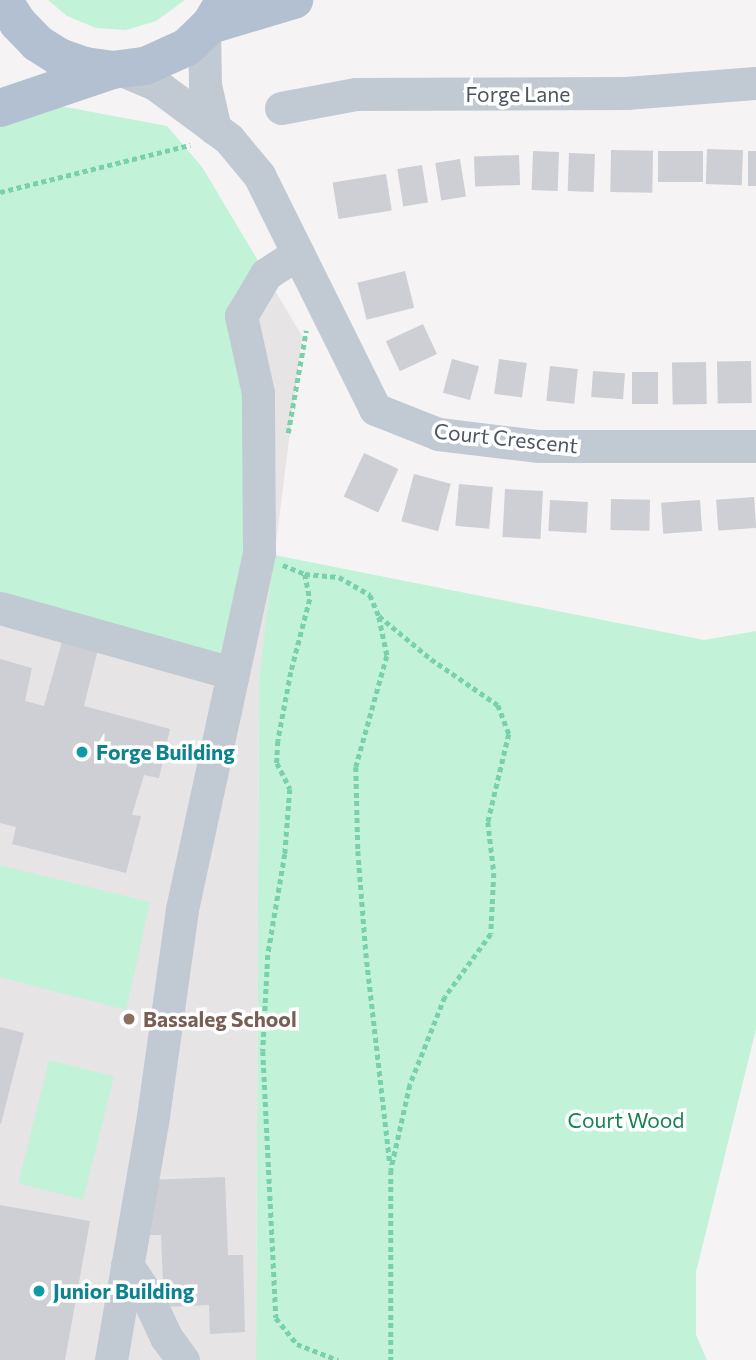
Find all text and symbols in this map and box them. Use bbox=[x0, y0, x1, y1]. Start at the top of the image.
street label: Forge Lane bbox=[466, 81, 570, 107]
street label: Court Crescent bbox=[433, 418, 579, 458]
place label: Forge Building bbox=[96, 739, 235, 765]
marker: Forge Building bbox=[74, 744, 90, 760]
place label: Bassaleg School bbox=[143, 1006, 297, 1032]
marker: Bassaleg School bbox=[121, 1011, 137, 1027]
park label: Court Wood bbox=[568, 1107, 684, 1133]
place label: Junior Building bbox=[53, 1278, 194, 1304]
marker: Junior Building bbox=[31, 1283, 47, 1299]

